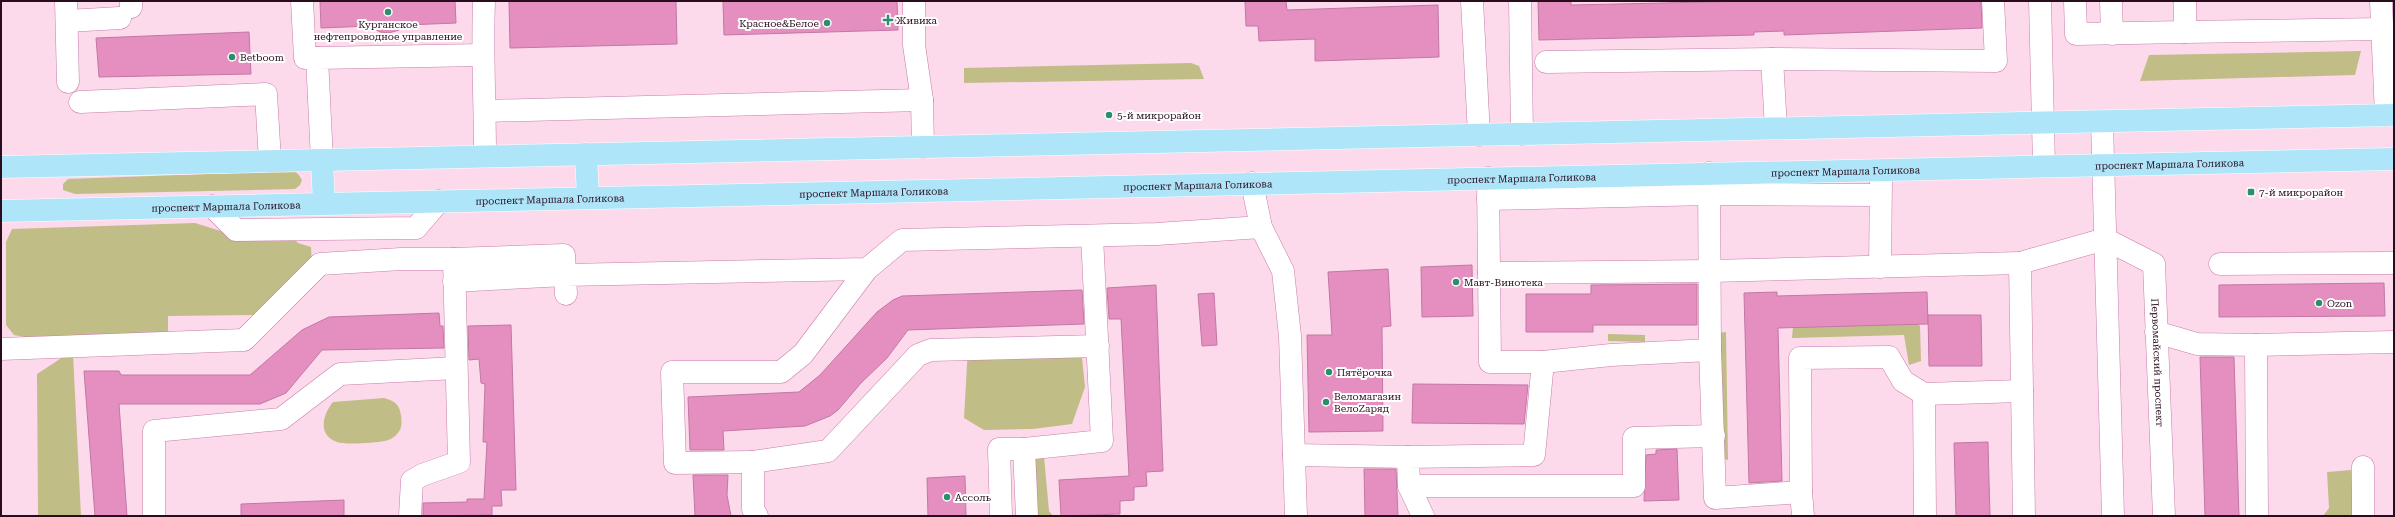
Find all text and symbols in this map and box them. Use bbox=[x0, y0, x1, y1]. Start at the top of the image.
marker: Курганское нефтепроводное управление bbox=[383, 7, 393, 17]
marker: Живика bbox=[883, 15, 893, 25]
place label: Живика bbox=[896, 15, 938, 26]
place label: Красное&Белое bbox=[739, 18, 819, 29]
marker: Красное&Белое bbox=[822, 18, 832, 28]
place label: Курганское нефтепроводное управление bbox=[314, 19, 463, 42]
marker: Betboom bbox=[227, 52, 237, 62]
place label: Betboom bbox=[240, 52, 284, 63]
marker: 5-й микрорайон bbox=[1104, 110, 1114, 120]
place label: 5-й микрорайон bbox=[1117, 110, 1202, 121]
street label: проспект Маршала Голикова bbox=[2095, 157, 2245, 171]
street label: проспект Маршала Голикова bbox=[1771, 164, 1921, 179]
street label: проспект Маршала Голикова bbox=[1447, 171, 1597, 186]
street label: проспект Маршала Голикова bbox=[1123, 178, 1273, 193]
street label: проспект Маршала Голикова bbox=[799, 185, 949, 200]
marker: 7-й микрорайон bbox=[2246, 187, 2256, 197]
place label: 7-й микрорайон bbox=[2259, 187, 2344, 198]
street label: проспект Маршала Голикова bbox=[475, 192, 625, 207]
street label: проспект Маршала Голикова bbox=[151, 199, 301, 214]
marker: Мавт-Винотека bbox=[1451, 277, 1461, 287]
place label: Мавт-Винотека bbox=[1464, 277, 1543, 288]
street label: Первомайский проспект bbox=[2149, 298, 2165, 427]
marker: Ozon bbox=[2314, 298, 2324, 308]
place label: Ozon bbox=[2327, 298, 2353, 309]
marker: Пятёрочка bbox=[1324, 367, 1334, 377]
place label: Пятёрочка bbox=[1337, 367, 1393, 378]
place label: Веломагазин ВелоZаряд bbox=[1334, 391, 1402, 414]
marker: Веломагазин ВелоZаряд bbox=[1321, 397, 1331, 407]
marker: Ассоль bbox=[942, 492, 952, 502]
place label: Ассоль bbox=[955, 492, 992, 503]

